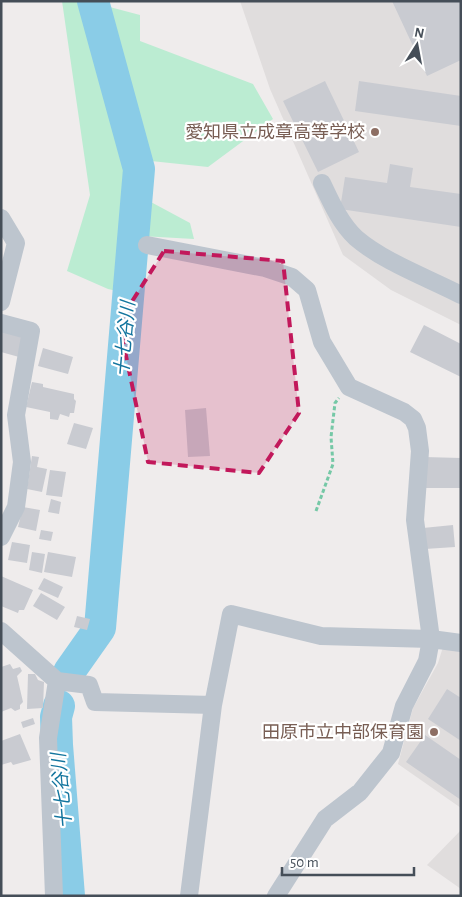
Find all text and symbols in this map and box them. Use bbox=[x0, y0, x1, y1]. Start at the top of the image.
north arrow bbox=[392, 20, 442, 70]
text: N bbox=[413, 25, 425, 41]
place label: 愛知県立成章高等学校 bbox=[185, 122, 365, 142]
marker: 愛知県立成章高等学校 bbox=[369, 126, 381, 138]
water label: 十七谷川 bbox=[112, 298, 138, 378]
place label: 田原市立中部保育園 bbox=[262, 723, 424, 742]
marker: 田原市立中部保育園 bbox=[428, 726, 440, 738]
water label: 十七谷川 bbox=[49, 750, 75, 830]
scale bar bbox=[282, 844, 414, 876]
text: 50 m bbox=[290, 855, 319, 870]

